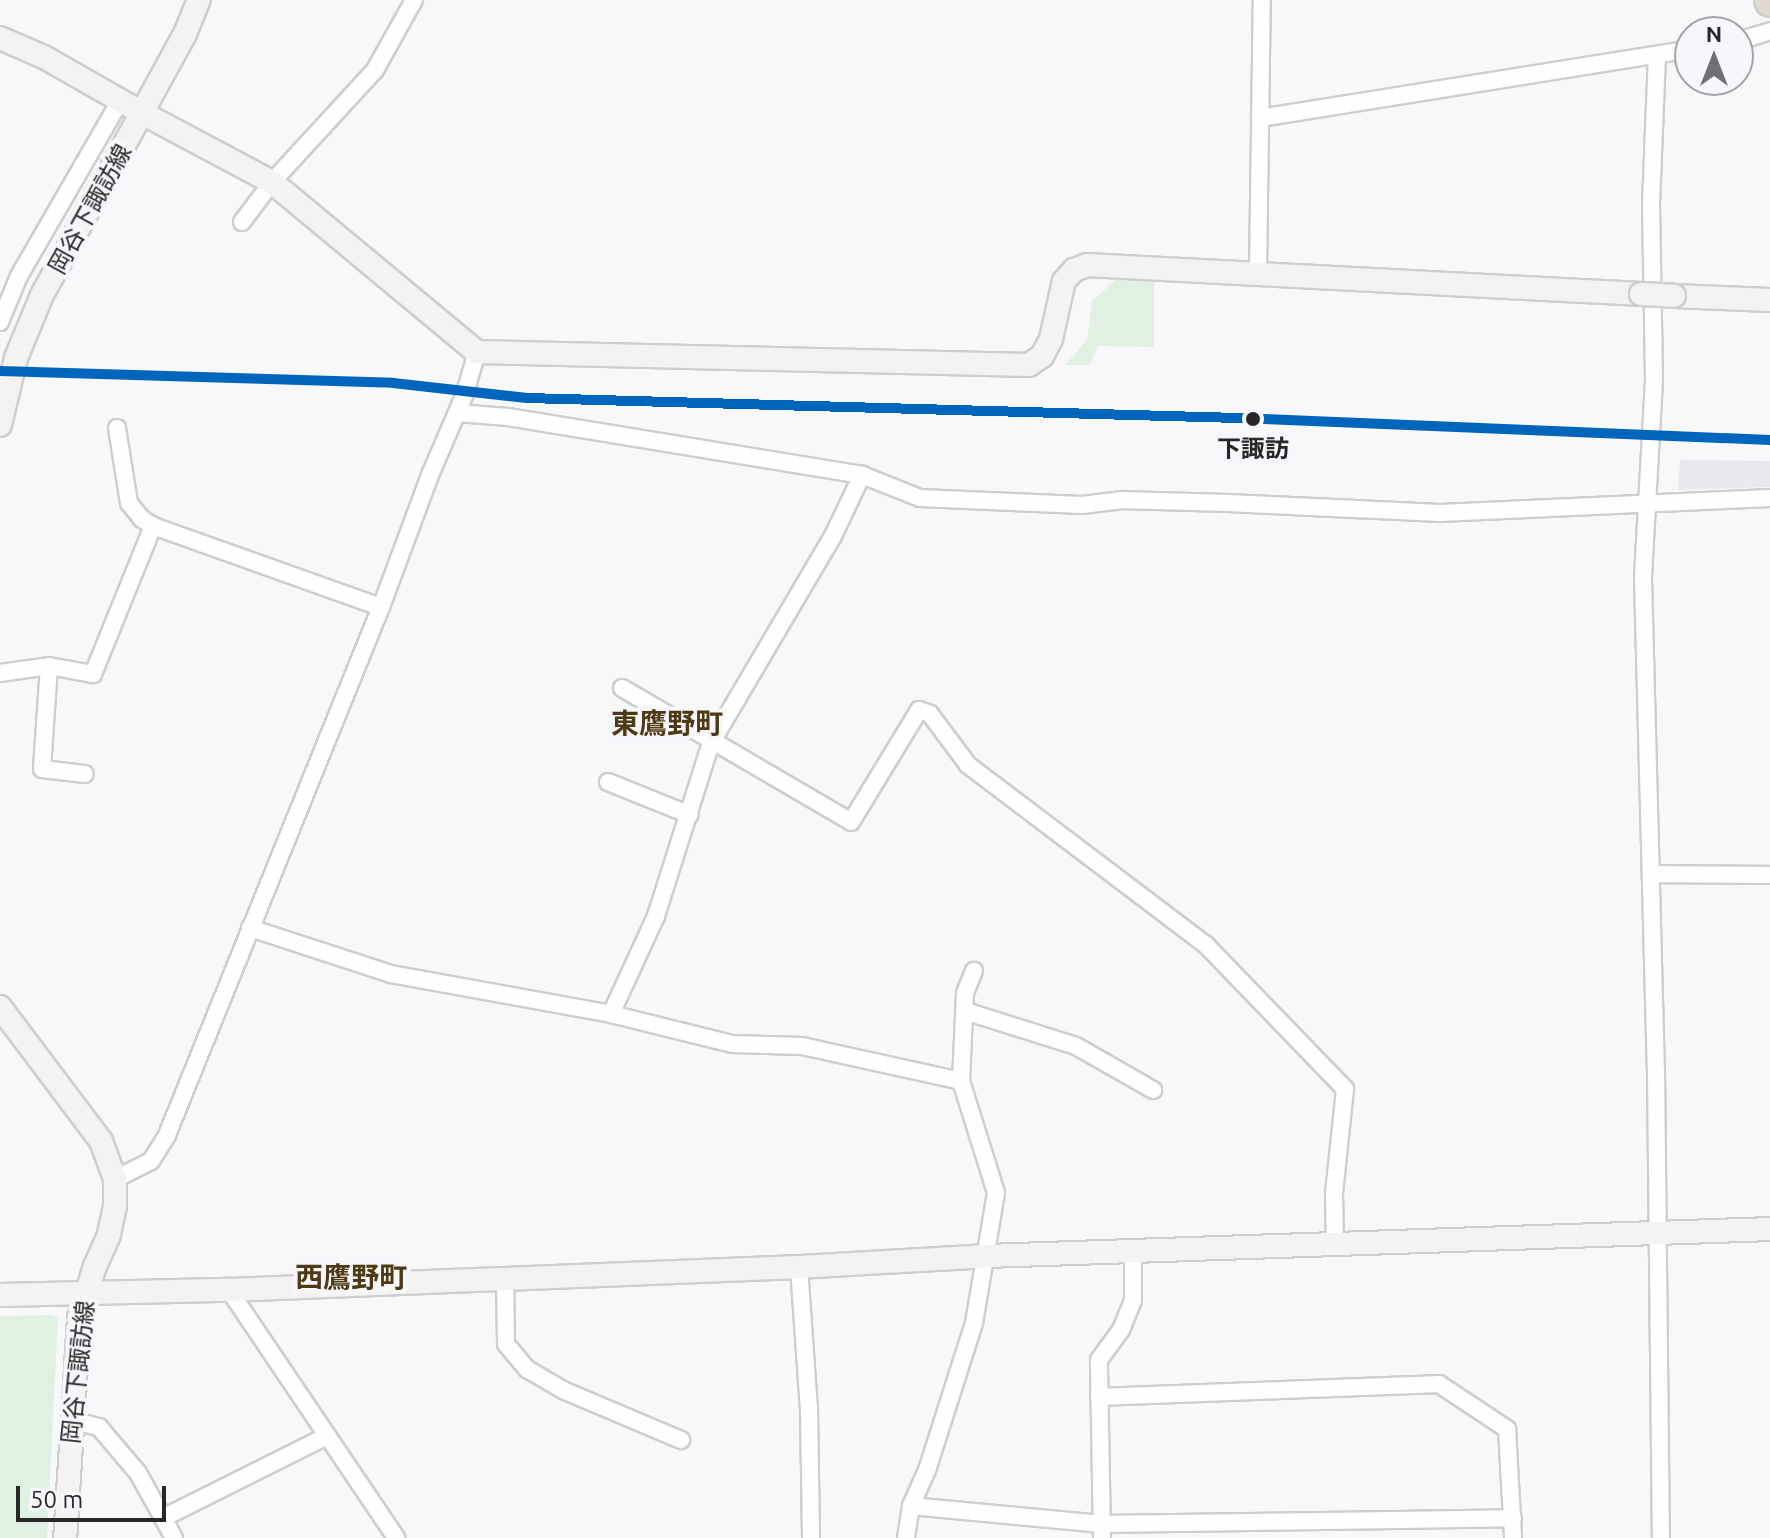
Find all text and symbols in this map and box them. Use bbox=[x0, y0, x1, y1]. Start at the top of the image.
north arrow bbox=[1674, 16, 1754, 96]
text: N bbox=[1706, 21, 1722, 46]
street label: 岡谷下諏訪線 bbox=[42, 139, 138, 279]
marker: 下諏訪 bbox=[1241, 407, 1265, 431]
place label: 下諏訪 bbox=[1217, 435, 1289, 463]
district label: 東鷹野町 bbox=[611, 706, 723, 740]
district label: 西鷹野町 bbox=[295, 1260, 407, 1294]
street label: 岡谷下諏訪線 bbox=[56, 1299, 100, 1445]
scale bar bbox=[20, 1470, 170, 1520]
text: 50 m bbox=[30, 1486, 83, 1513]

